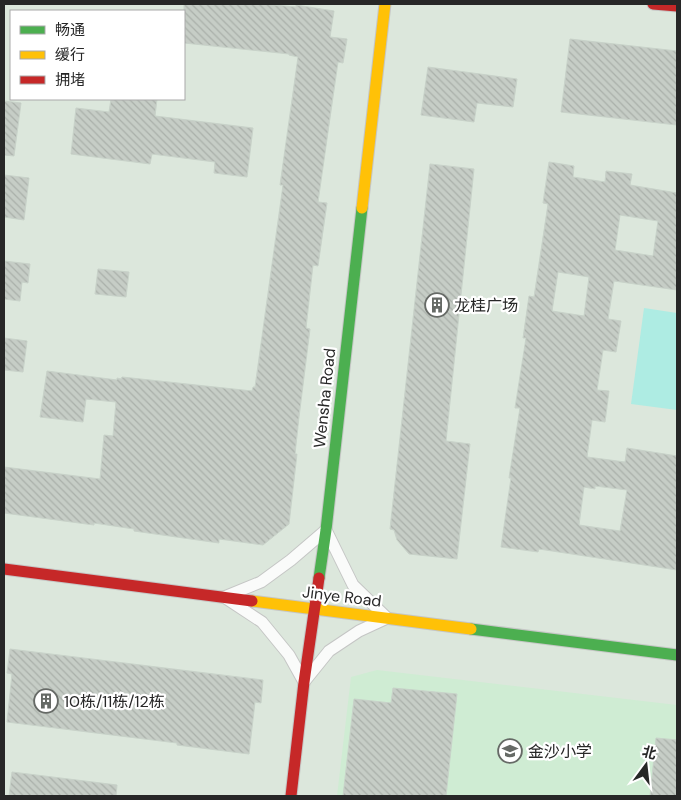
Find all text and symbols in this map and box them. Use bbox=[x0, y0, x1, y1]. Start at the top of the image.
legend bbox=[10, 10, 185, 100]
text: 畅通 bbox=[55, 20, 85, 40]
text: 缓行 bbox=[55, 45, 85, 65]
text: 拥堵 bbox=[55, 70, 85, 90]
building icon: 龙桂广场 bbox=[424, 292, 450, 318]
place label: 龙桂广场 bbox=[454, 295, 518, 316]
street label: Wensha Road bbox=[309, 347, 340, 449]
street label: Jinye Road bbox=[301, 581, 383, 612]
building icon: 10栋/11栋/12栋 bbox=[33, 688, 59, 714]
place label: 10栋/11栋/12栋 bbox=[64, 691, 165, 712]
school or university icon: 金沙小学 bbox=[497, 738, 523, 764]
north arrow bbox=[621, 740, 671, 790]
place label: 金沙小学 bbox=[528, 741, 592, 762]
text: 北 bbox=[640, 742, 658, 763]

